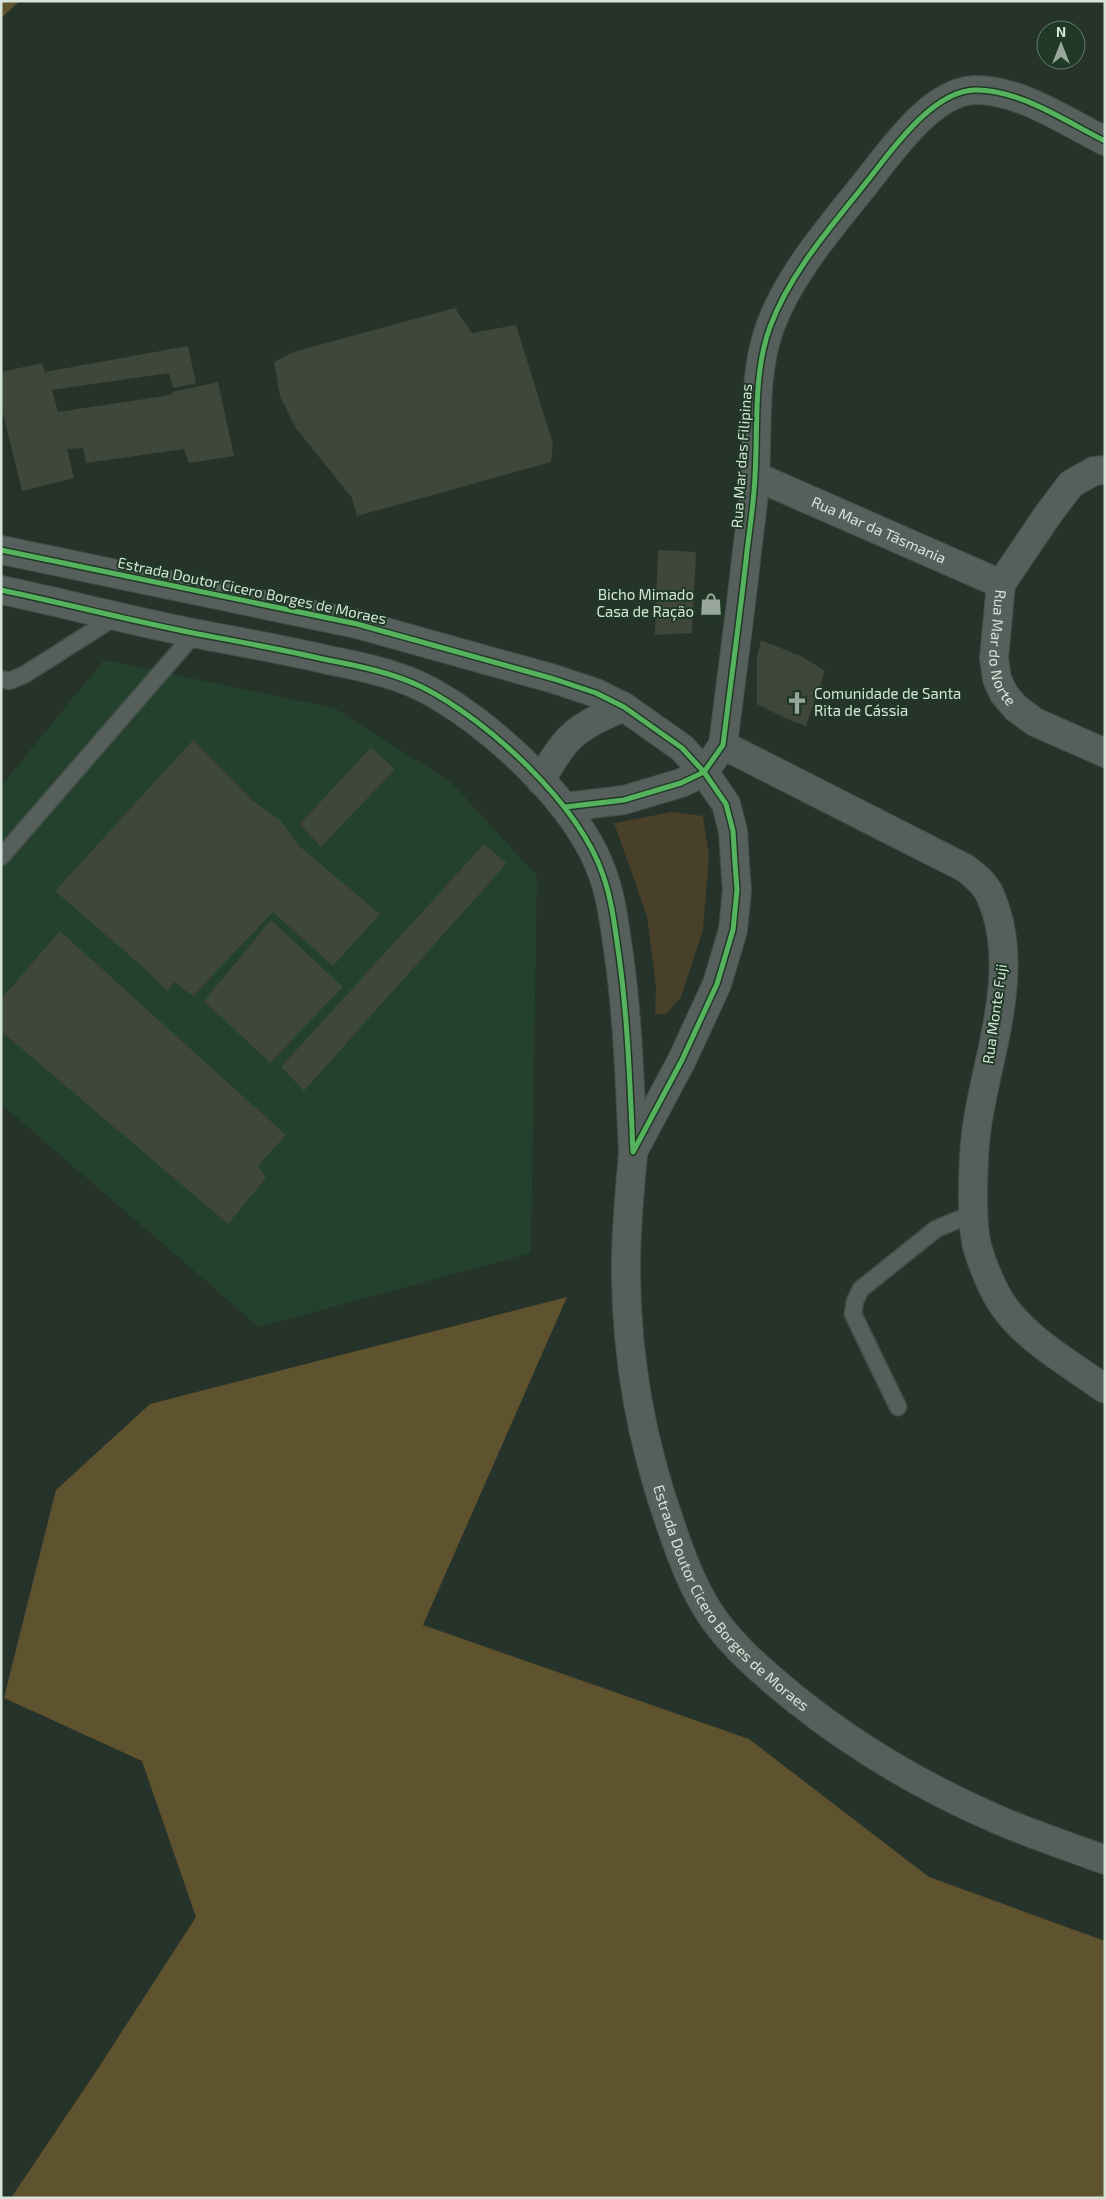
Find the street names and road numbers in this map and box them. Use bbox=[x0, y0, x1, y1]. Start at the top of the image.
street label: Rua Mar das Filipinas bbox=[727, 383, 755, 529]
street label: Rua Mar da Tãsmania bbox=[809, 492, 949, 567]
street label: Estrada Doutor Cicero Borges de Moraes bbox=[116, 553, 388, 627]
street label: Rua Mar do Norte bbox=[986, 589, 1020, 709]
street label: Rua Monte Fuji bbox=[978, 963, 1011, 1065]
street label: Estrada Doutor Cicero Borges de Moraes bbox=[650, 1482, 813, 1714]

